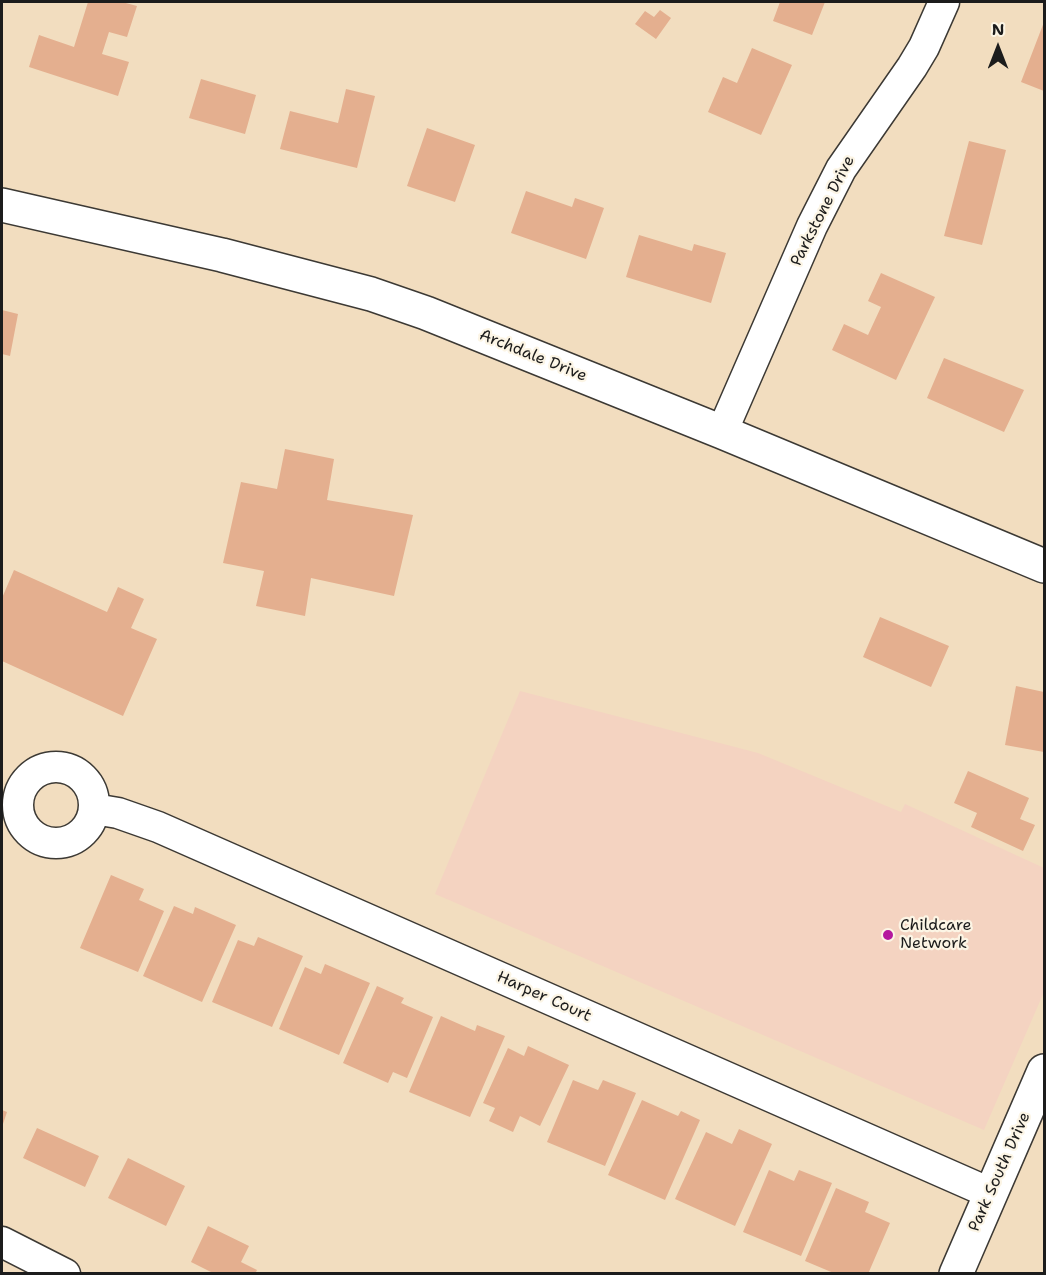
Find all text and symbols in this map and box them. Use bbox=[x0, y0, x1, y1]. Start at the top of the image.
north arrow bbox=[968, 18, 1028, 78]
text: N bbox=[992, 19, 1004, 40]
street label: Parkstone Drive bbox=[787, 153, 859, 269]
street label: Archdale Drive bbox=[476, 326, 590, 386]
place label: Childcare Network bbox=[900, 916, 972, 954]
marker: Childcare Network bbox=[881, 928, 895, 942]
street label: Harper Court bbox=[494, 968, 594, 1026]
street label: Park South Drive bbox=[965, 1109, 1035, 1235]

